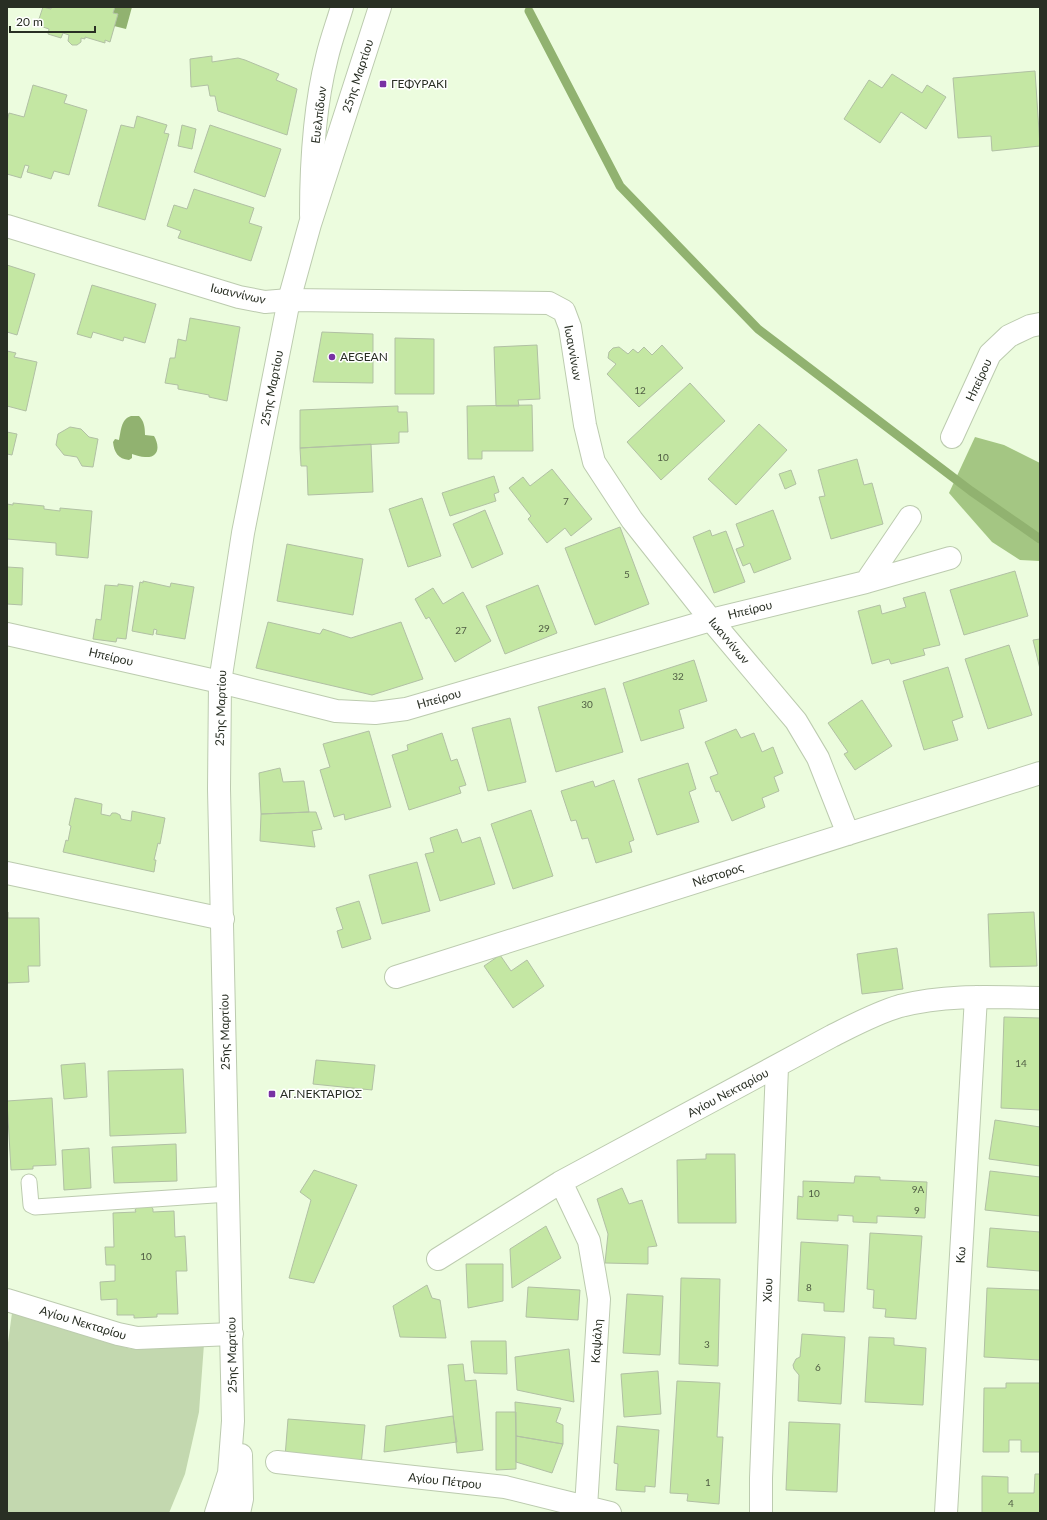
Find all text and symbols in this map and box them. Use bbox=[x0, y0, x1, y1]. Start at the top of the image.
scale bar bbox=[10, 8, 95, 34]
text: 20 m bbox=[16, 14, 43, 29]
street label: 25ης Μαρτίου bbox=[339, 37, 376, 114]
place label: ΓΕΦΥΡΑΚΙ bbox=[391, 76, 447, 91]
marker: ΓΕΦΥΡΑΚΙ bbox=[378, 79, 388, 89]
street label: Ευελπίδων bbox=[308, 85, 329, 144]
street label: Ιωαννίνων bbox=[209, 280, 267, 307]
street label: Ιωαννίνων bbox=[561, 324, 586, 382]
street label: 25ης Μαρτίου bbox=[257, 349, 286, 427]
place label: AEGEAN bbox=[340, 349, 388, 364]
marker: AEGEAN bbox=[327, 352, 337, 362]
street label: Ηπείρου bbox=[962, 356, 995, 403]
house number: 12 bbox=[634, 384, 646, 396]
house number: 10 bbox=[657, 451, 669, 463]
house number: 7 bbox=[563, 495, 569, 507]
house number: 5 bbox=[624, 568, 630, 580]
street label: Ηπείρου bbox=[726, 597, 774, 622]
street label: Ιωαννίνων bbox=[706, 614, 753, 667]
house number: 29 bbox=[538, 622, 550, 634]
house number: 27 bbox=[455, 624, 467, 636]
street label: Ηπείρου bbox=[87, 644, 135, 669]
street label: 25ης Μαρτίου bbox=[212, 670, 229, 746]
house number: 32 bbox=[672, 670, 684, 682]
street label: Ηπείρου bbox=[415, 685, 463, 712]
house number: 30 bbox=[581, 698, 593, 710]
street label: Νέστορος bbox=[690, 859, 746, 890]
street label: 25ης Μαρτίου bbox=[216, 994, 233, 1070]
house number: 14 bbox=[1015, 1057, 1027, 1069]
street label: Αγίου Νεκταρίου bbox=[685, 1065, 771, 1120]
place label: ΑΓ.ΝΕΚΤΑΡΙΟΣ bbox=[280, 1086, 362, 1101]
marker: ΑΓ.ΝΕΚΤΑΡΙΟΣ bbox=[267, 1089, 277, 1099]
house number: 9Α bbox=[912, 1183, 925, 1195]
house number: 10 bbox=[808, 1187, 820, 1199]
house number: 9 bbox=[914, 1204, 920, 1216]
street label: Κω bbox=[953, 1246, 968, 1264]
house number: 10 bbox=[140, 1250, 152, 1262]
street label: Χίου bbox=[760, 1278, 775, 1302]
house number: 8 bbox=[806, 1281, 812, 1293]
street label: Αγίου Νεκταρίου bbox=[38, 1302, 128, 1343]
street label: 25ης Μαρτίου bbox=[223, 1317, 240, 1393]
street label: Καψάλη bbox=[587, 1318, 606, 1364]
house number: 3 bbox=[704, 1338, 710, 1350]
house number: 6 bbox=[815, 1361, 821, 1373]
street label: Αγίου Πέτρου bbox=[408, 1469, 482, 1492]
house number: 1 bbox=[705, 1476, 711, 1488]
house number: 4 bbox=[1008, 1497, 1014, 1509]

